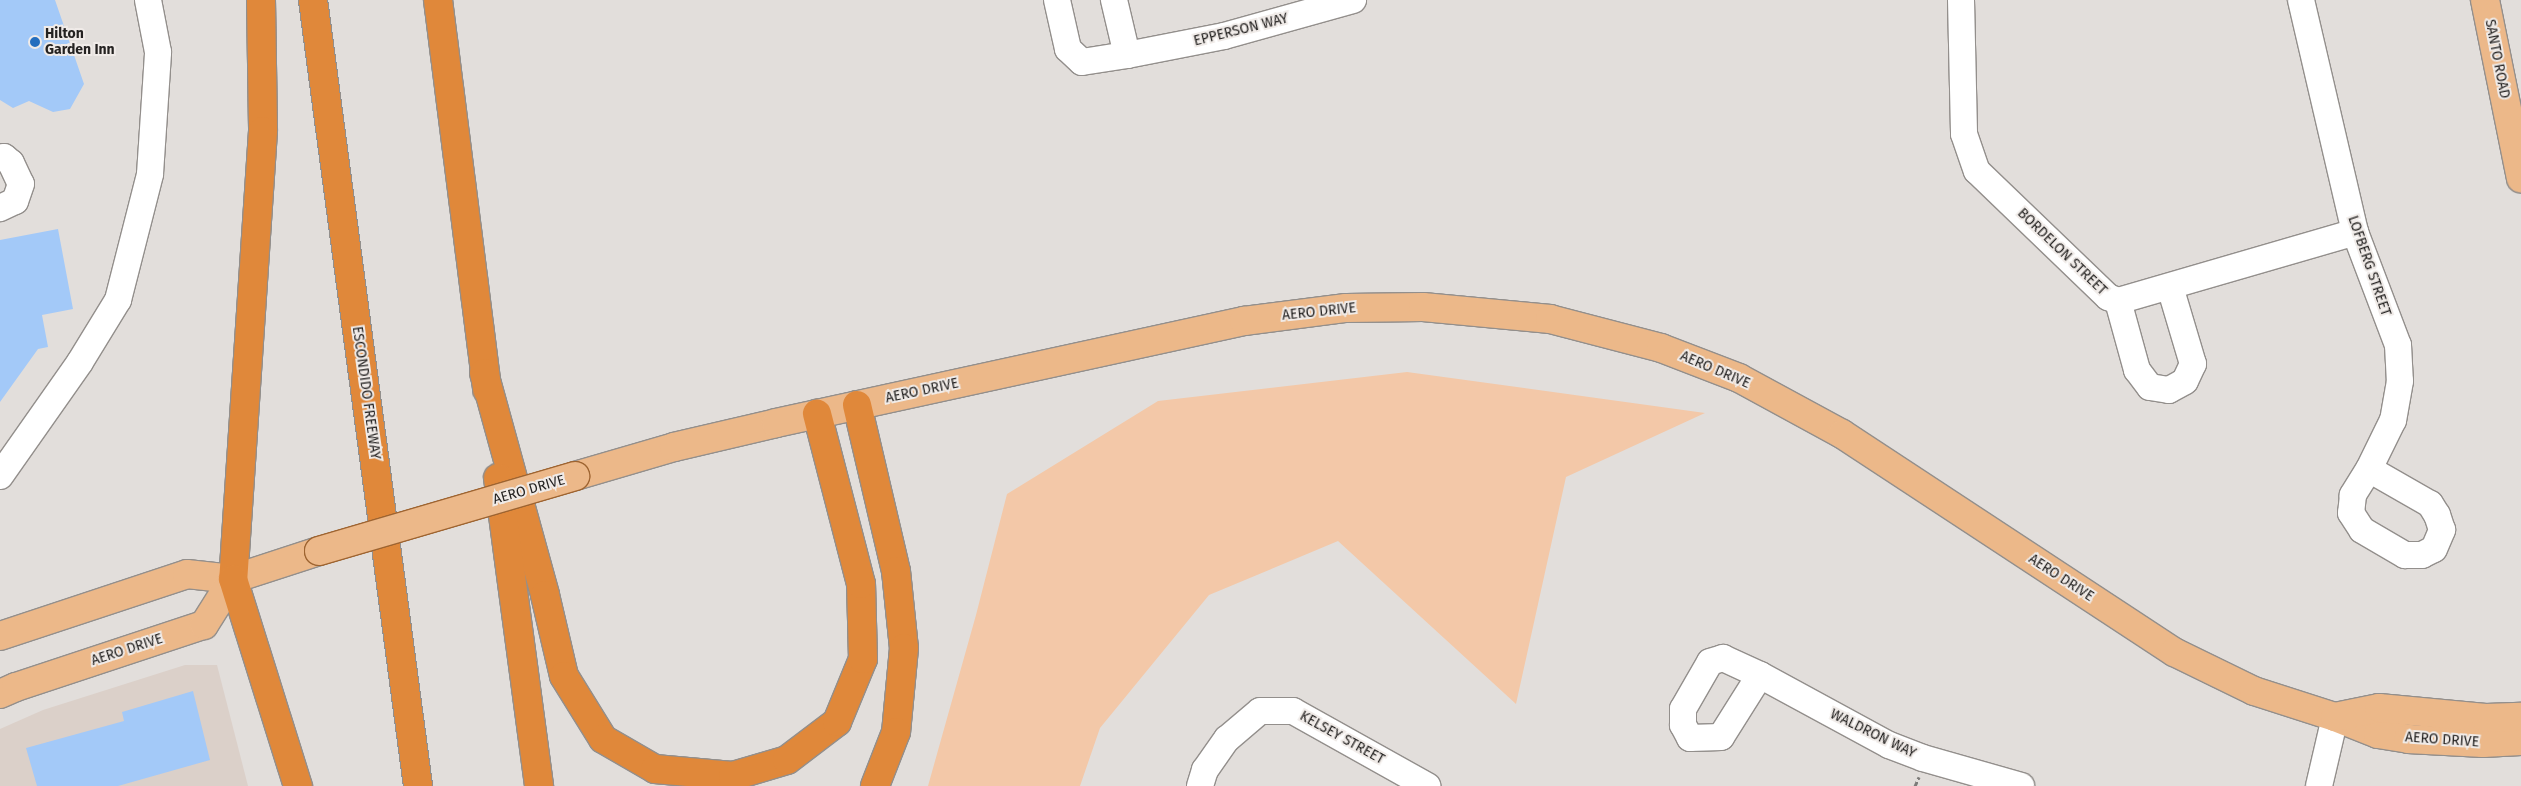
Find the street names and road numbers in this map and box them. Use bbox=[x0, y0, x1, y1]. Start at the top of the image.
street label: EPPERSON WAY bbox=[1192, 10, 1290, 50]
street label: SANTO ROAD bbox=[2481, 18, 2513, 100]
street label: BORDELON STREET bbox=[2014, 205, 2110, 299]
street label: LOFBERG STREET bbox=[2344, 214, 2394, 318]
street label: AERO DRIVE bbox=[1281, 300, 1357, 324]
street label: ESCONDIDO FREEWAY bbox=[348, 325, 384, 461]
street label: AERO DRIVE bbox=[1678, 348, 1752, 392]
street label: AERO DRIVE bbox=[884, 375, 960, 407]
street label: AERO DRIVE bbox=[491, 472, 567, 508]
street label: AERO DRIVE bbox=[2025, 551, 2097, 605]
street label: AERO DRIVE bbox=[89, 631, 165, 669]
street label: WALDRON WAY bbox=[1827, 706, 1919, 762]
street label: KELSEY STREET bbox=[1297, 708, 1387, 768]
street label: AERO DRIVE bbox=[2404, 729, 2480, 751]

